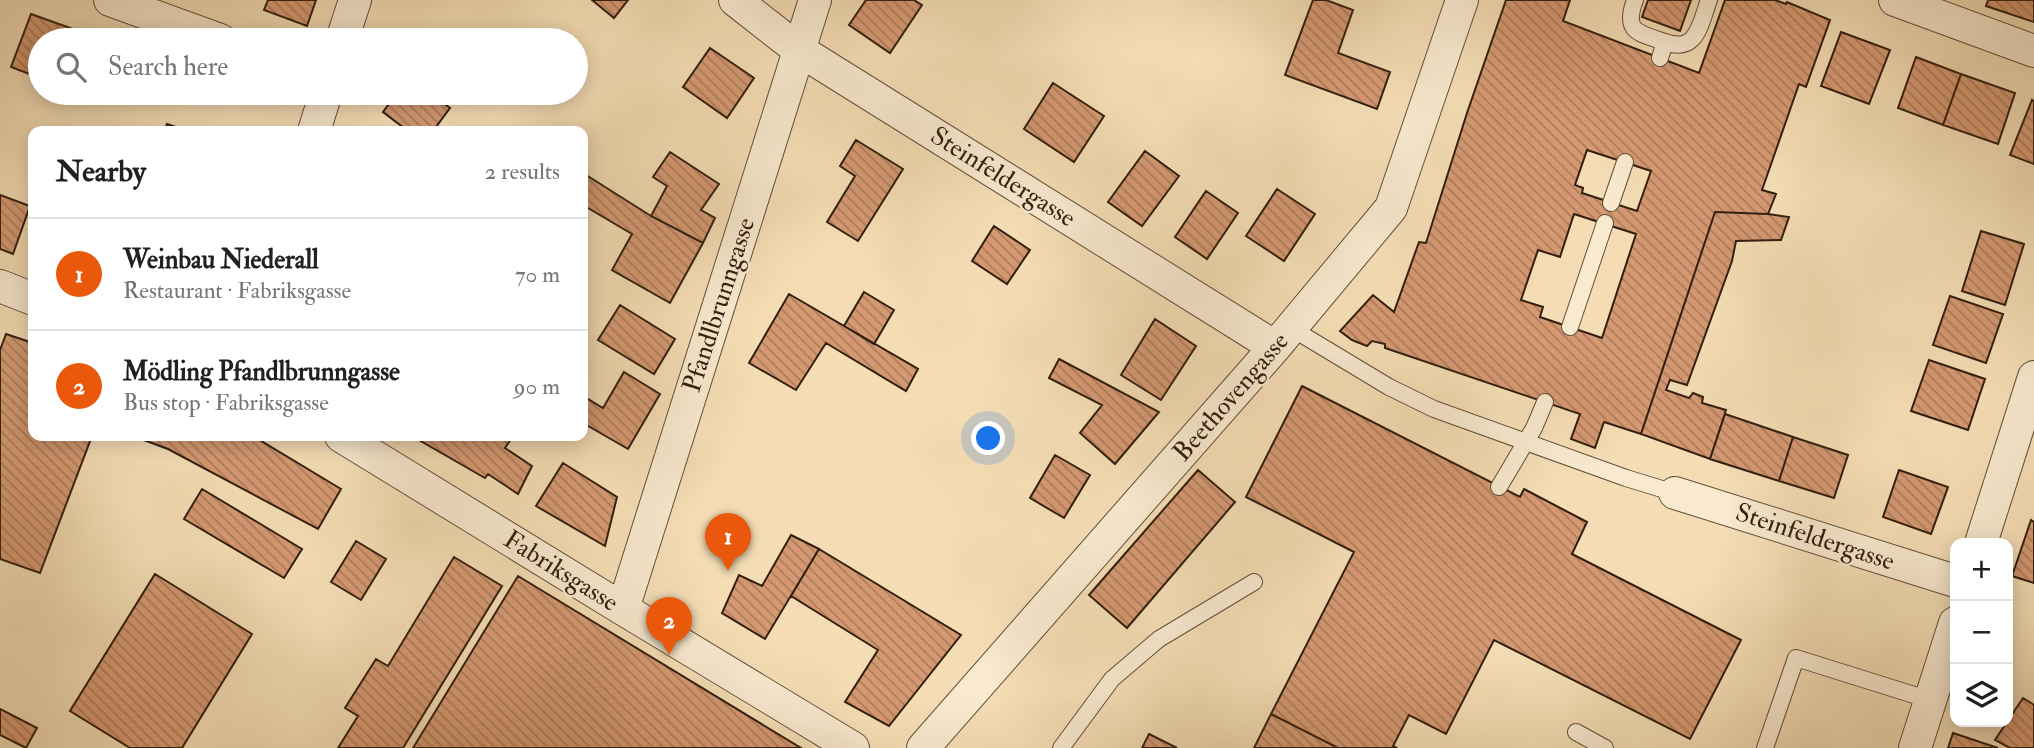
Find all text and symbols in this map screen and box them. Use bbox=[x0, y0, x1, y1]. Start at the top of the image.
search box bbox=[28, 28, 588, 105]
icon: search bbox=[52, 48, 90, 86]
text: Search here bbox=[108, 51, 228, 83]
street label: Steinfeldergasse bbox=[924, 120, 1082, 234]
text: Nearby bbox=[56, 153, 146, 190]
text: 2 results bbox=[485, 157, 560, 186]
street label: Pfandlbrunngasse bbox=[676, 214, 762, 396]
text: Weinbau Niederall bbox=[123, 244, 319, 276]
text: 1 bbox=[75, 260, 83, 289]
text: 70 m bbox=[515, 260, 560, 289]
text: Restaurant · Fabriksgasse bbox=[123, 276, 351, 305]
street label: Beethovengasse bbox=[1166, 326, 1296, 468]
text: Mödling Pfandlbrunngasse bbox=[123, 356, 400, 388]
text: 2 bbox=[73, 372, 85, 401]
text: 90 m bbox=[514, 372, 560, 401]
text: Bus stop · Fabriksgasse bbox=[123, 388, 329, 417]
your location bbox=[971, 421, 1005, 455]
street label: Steinfeldergasse bbox=[1731, 496, 1899, 578]
pin: 1 bbox=[705, 513, 751, 571]
street label: Fabriksgasse bbox=[498, 523, 624, 619]
map controls bbox=[1950, 538, 2013, 727]
button: + bbox=[1950, 538, 2013, 601]
pin: 2 bbox=[646, 597, 692, 655]
button: − bbox=[1950, 601, 2013, 664]
button: layers bbox=[1950, 664, 2013, 727]

